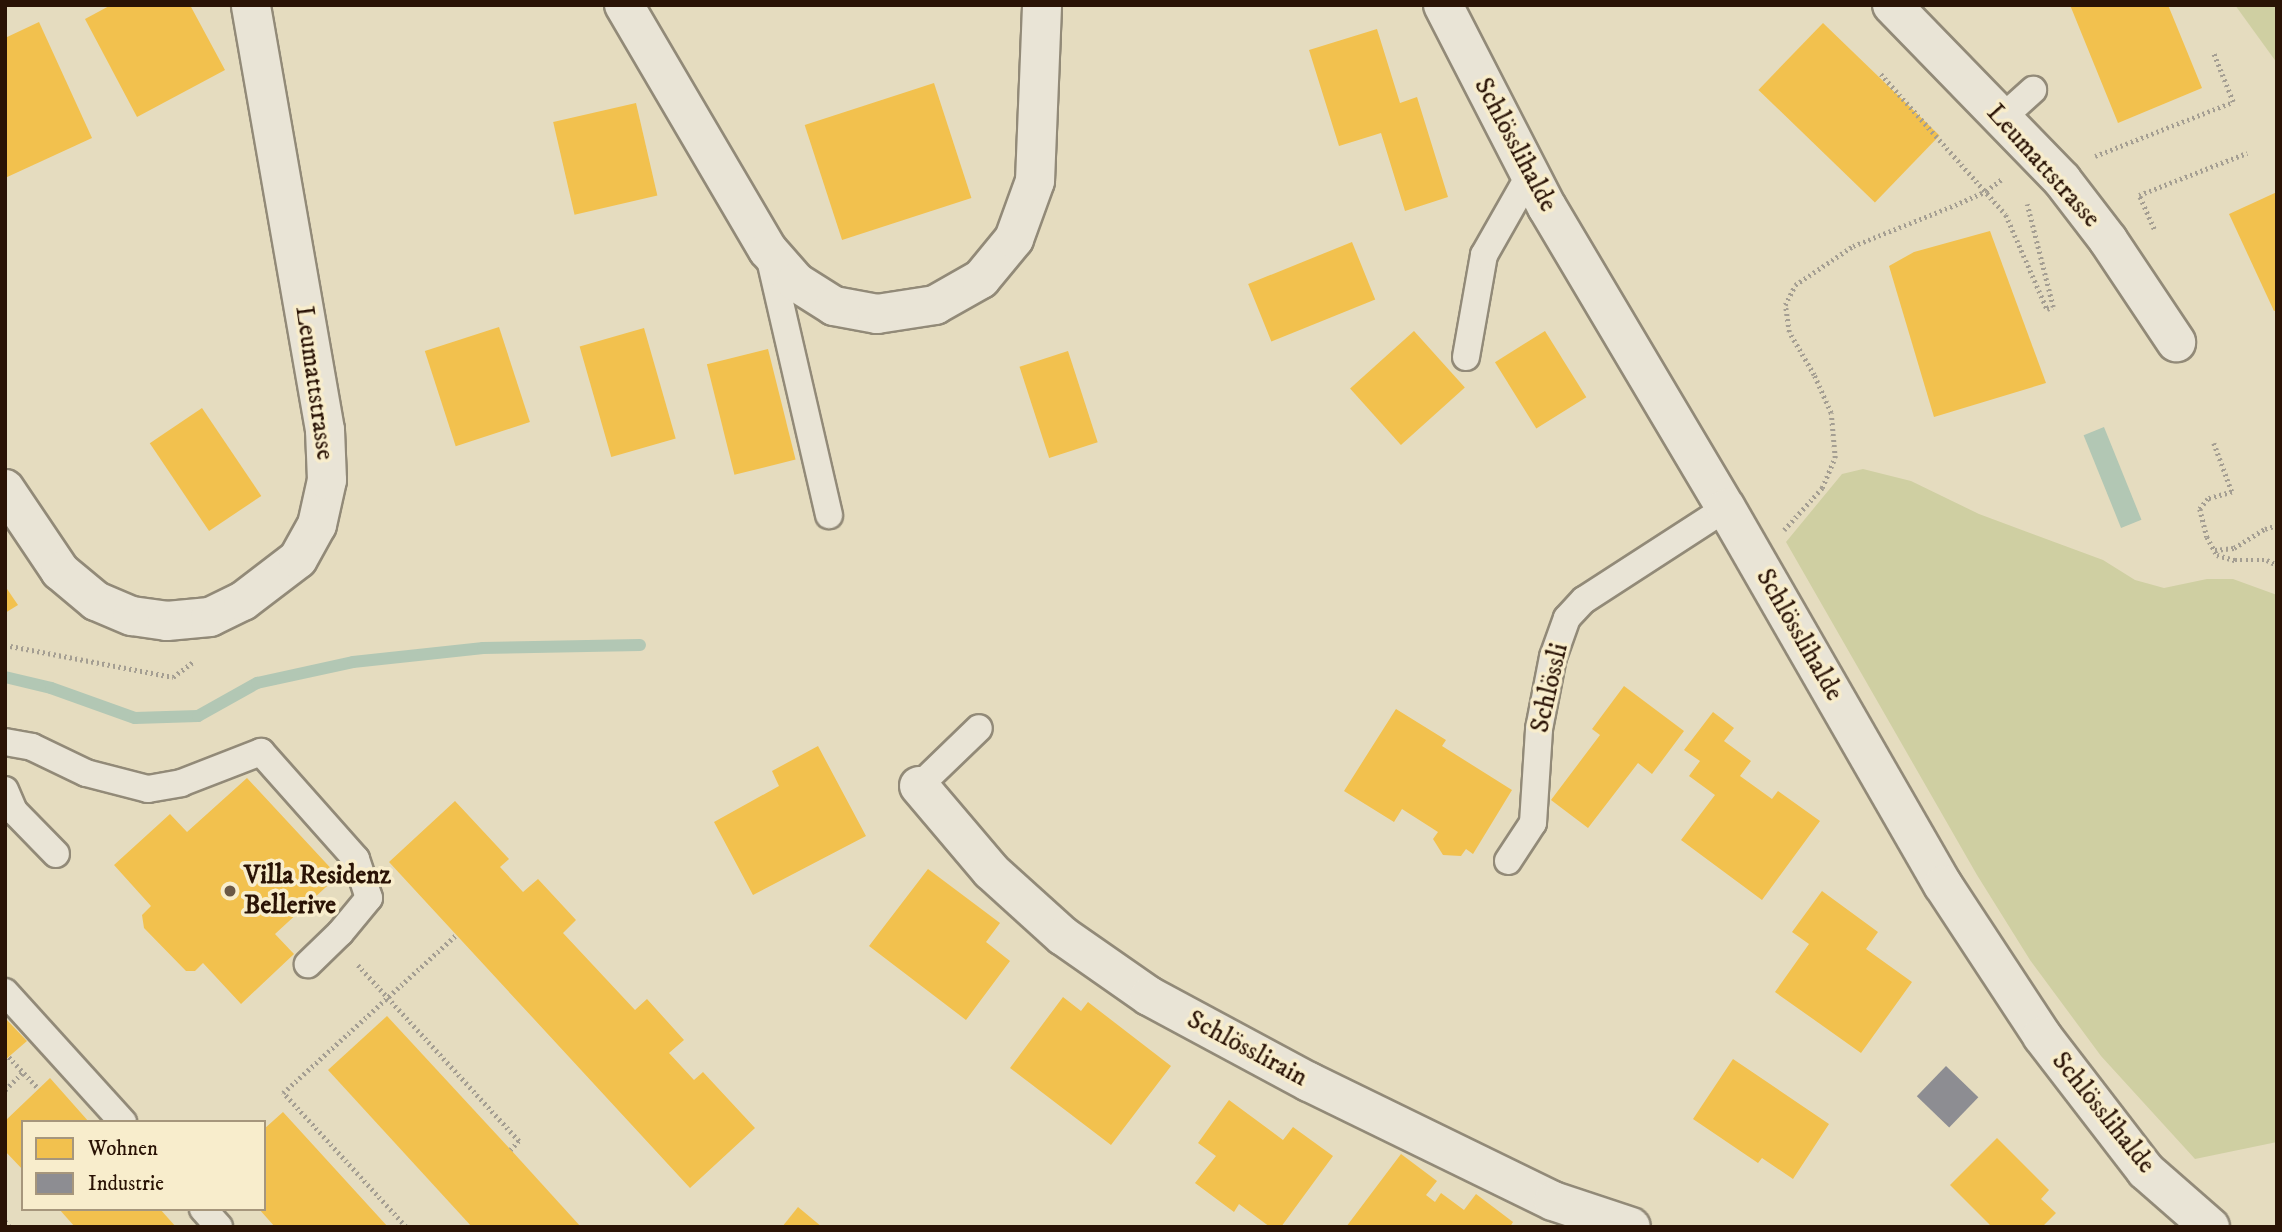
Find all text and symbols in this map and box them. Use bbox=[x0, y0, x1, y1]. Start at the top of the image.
street label: Schlösslihalde bbox=[1467, 73, 1563, 217]
street label: Leumattstrasse bbox=[1979, 98, 2107, 234]
street label: Leumattstrasse bbox=[288, 304, 340, 462]
street label: Schlösslihalde bbox=[1749, 564, 1849, 706]
street label: Schlössli bbox=[1525, 640, 1575, 736]
place label: Villa Residenz Bellerive bbox=[244, 860, 391, 922]
marker: Villa Residenz Bellerive bbox=[222, 883, 238, 899]
street label: Schlösslirain bbox=[1182, 1004, 1312, 1094]
street label: Schlösslihalde bbox=[2045, 1046, 2161, 1180]
legend bbox=[21, 1120, 266, 1211]
text: Wohnen bbox=[88, 1136, 158, 1162]
text: Industrie bbox=[88, 1171, 164, 1197]

